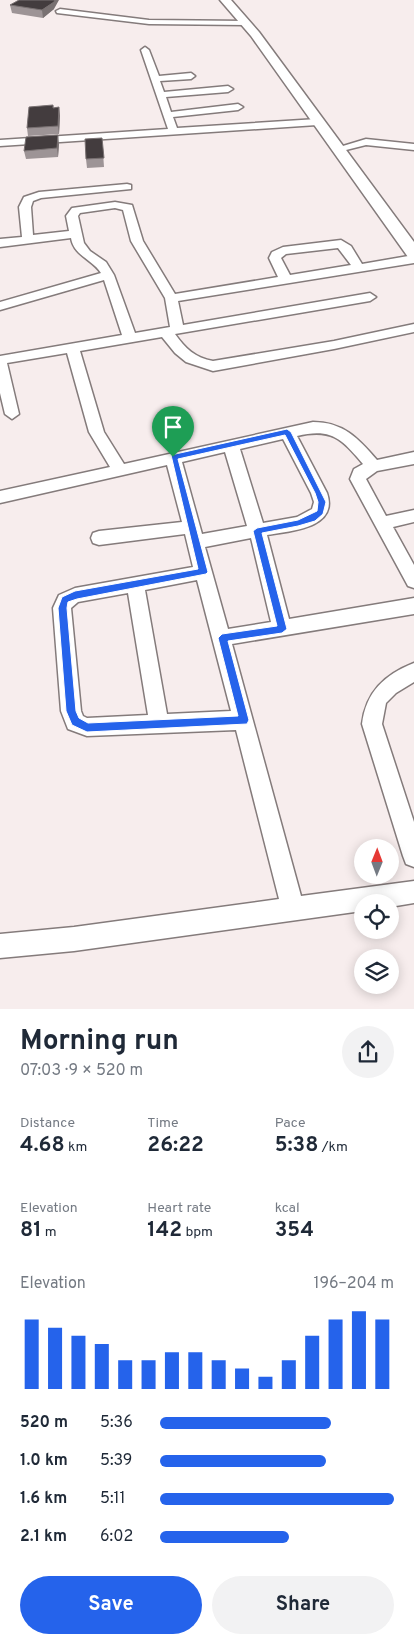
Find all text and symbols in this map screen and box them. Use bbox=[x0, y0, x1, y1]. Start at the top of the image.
pin bbox=[152, 406, 194, 457]
icon: arrive bbox=[159, 413, 187, 441]
north arrow bbox=[354, 839, 399, 884]
map controls bbox=[354, 839, 399, 994]
button: locate bbox=[354, 894, 399, 939]
button: layers bbox=[354, 949, 399, 994]
text: Morning run bbox=[20, 1024, 179, 1060]
button: share bbox=[342, 1026, 394, 1078]
text: 07:03 · 9 × 520 m bbox=[20, 1061, 143, 1081]
text: Distance bbox=[20, 1115, 75, 1132]
text: Time bbox=[147, 1115, 179, 1132]
text: Pace bbox=[275, 1115, 305, 1132]
text: 4.68 bbox=[20, 1132, 65, 1159]
text: 26:22 bbox=[147, 1132, 204, 1159]
text: 5:38 bbox=[275, 1132, 318, 1159]
text: km bbox=[65, 1139, 87, 1156]
text: /km bbox=[318, 1139, 348, 1156]
text: Elevation bbox=[20, 1200, 78, 1217]
text: Heart rate bbox=[147, 1200, 211, 1217]
text: kcal bbox=[275, 1200, 300, 1217]
text: 81 bbox=[20, 1217, 42, 1244]
text: 142 bbox=[147, 1217, 182, 1244]
text: 354 bbox=[275, 1217, 314, 1244]
text: m bbox=[42, 1224, 57, 1241]
text: bpm bbox=[182, 1224, 213, 1241]
text: Elevation bbox=[20, 1274, 86, 1294]
text: 196–204 m bbox=[313, 1274, 394, 1294]
text: 520 m bbox=[20, 1413, 68, 1433]
text: 5:36 bbox=[100, 1413, 133, 1433]
text: 1.0 km bbox=[20, 1451, 68, 1471]
text: 5:39 bbox=[100, 1451, 132, 1471]
text: 1.6 km bbox=[20, 1489, 67, 1509]
text: 5:11 bbox=[100, 1489, 125, 1509]
text: 2.1 km bbox=[20, 1527, 67, 1547]
text: 6:02 bbox=[100, 1527, 133, 1547]
button: Save bbox=[20, 1576, 202, 1634]
button: Share bbox=[212, 1576, 394, 1634]

